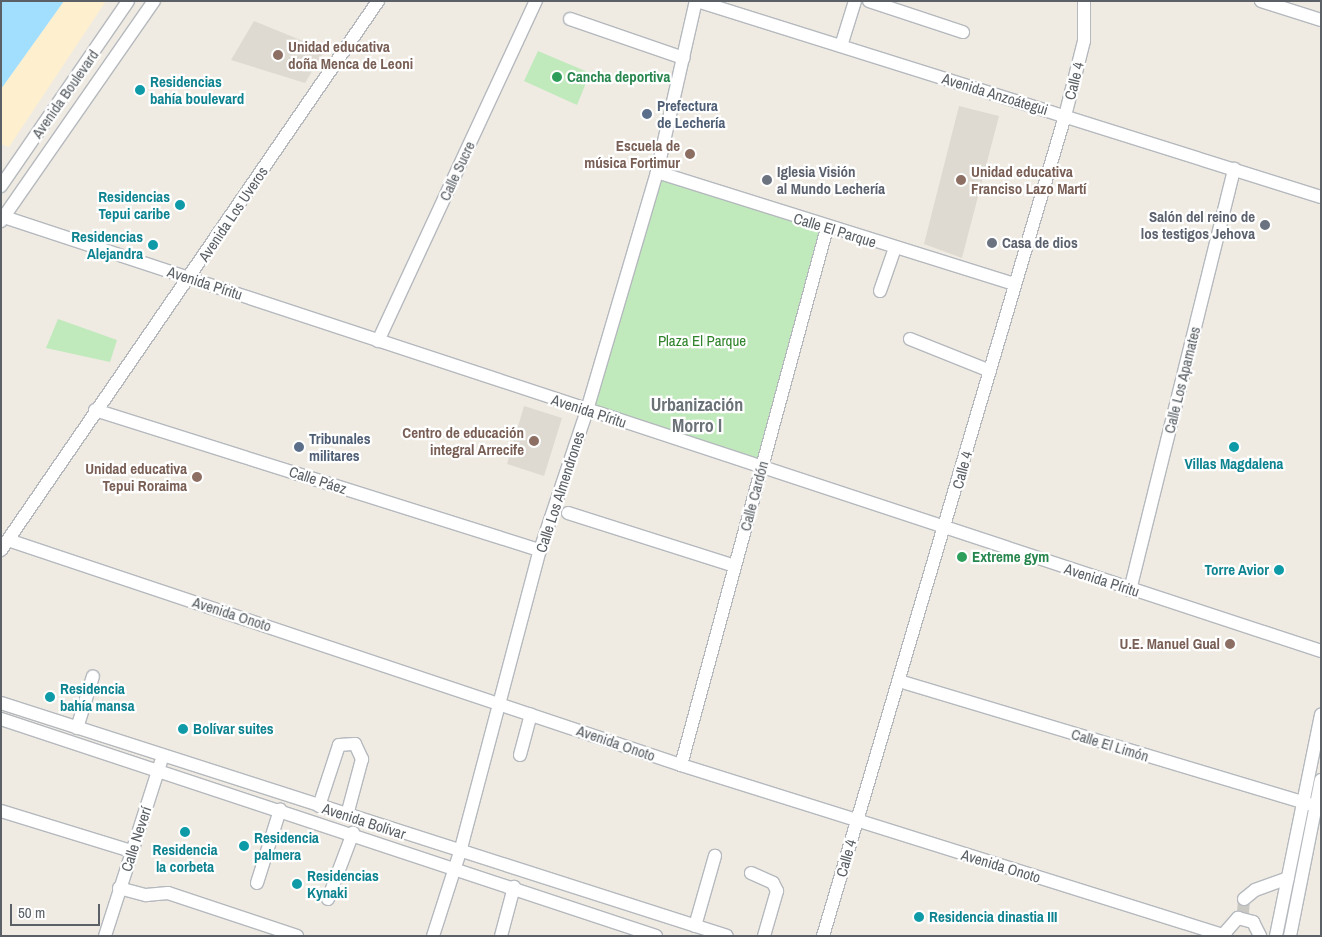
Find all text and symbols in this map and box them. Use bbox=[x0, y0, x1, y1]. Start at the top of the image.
place label: Unidad educativa doña Menca de Leoni bbox=[288, 37, 413, 72]
street label: Avenida Boulevard bbox=[28, 46, 102, 142]
marker: Unidad educativa doña Menca de Leoni bbox=[272, 49, 284, 61]
street label: Calle 4 bbox=[1061, 60, 1087, 102]
place label: Cancha deportiva bbox=[567, 68, 670, 86]
street label: Avenida Anzoátegui bbox=[939, 69, 1051, 119]
marker: Cancha deportiva bbox=[551, 71, 563, 83]
place label: Residencias bahía boulevard bbox=[150, 72, 244, 107]
marker: Residencias bahía boulevard bbox=[134, 84, 146, 96]
place label: Prefectura de Lechería bbox=[657, 96, 725, 131]
marker: Prefectura de Lechería bbox=[641, 108, 653, 120]
place label: Escuela de música Fortimur bbox=[584, 136, 680, 171]
street label: Calle Sucre bbox=[435, 138, 479, 204]
marker: Escuela de música Fortimur bbox=[684, 148, 696, 160]
place label: Iglesia Visión al Mundo Lechería bbox=[777, 162, 885, 197]
place label: Unidad educativa Franciso Lazo Martí bbox=[971, 162, 1087, 197]
street label: Avenida Los Uveros bbox=[195, 163, 271, 265]
marker: Iglesia Visión al Mundo Lechería bbox=[761, 174, 773, 186]
marker: Unidad educativa Franciso Lazo Martí bbox=[955, 174, 967, 186]
place label: Residencias Tepui caribe bbox=[98, 187, 170, 222]
marker: Residencias Tepui caribe bbox=[174, 199, 186, 211]
place label: Salón del reino de los testigos Jehova bbox=[1141, 207, 1255, 242]
street label: Calle El Parque bbox=[792, 209, 878, 251]
marker: Salón del reino de los testigos Jehova bbox=[1259, 219, 1271, 231]
place label: Residencias Alejandra bbox=[71, 227, 143, 262]
place label: Casa de dios bbox=[1002, 234, 1078, 252]
marker: Casa de dios bbox=[986, 237, 998, 249]
marker: Residencias Alejandra bbox=[147, 239, 159, 251]
street label: Avenida Píritu bbox=[165, 262, 245, 304]
street label: Calle Los Apamates bbox=[1160, 324, 1204, 436]
park label: Plaza El Parque bbox=[658, 332, 746, 350]
street label: Avenida Píritu bbox=[549, 390, 629, 432]
district label: Urbanización Morro I bbox=[651, 395, 743, 438]
place label: Centro de educación integral Arrecife bbox=[402, 423, 524, 458]
place label: Tribunales militares bbox=[309, 429, 371, 464]
street label: Calle Los Almendrones bbox=[532, 429, 588, 555]
marker: Centro de educación integral Arrecife bbox=[528, 435, 540, 447]
marker: Tribunales militares bbox=[293, 441, 305, 453]
marker: Villas Magdalena bbox=[1228, 441, 1240, 453]
street label: Calle 4 bbox=[948, 449, 976, 491]
place label: Villas Magdalena bbox=[1185, 455, 1283, 473]
place label: Unidad educativa Tepui Roraima bbox=[85, 459, 187, 494]
street label: Calle Cardón bbox=[736, 459, 772, 533]
street label: Calle Páez bbox=[287, 462, 349, 498]
marker: Unidad educativa Tepui Roraima bbox=[191, 471, 203, 483]
place label: Extreme gym bbox=[972, 548, 1049, 566]
marker: Extreme gym bbox=[956, 551, 968, 563]
street label: Avenida Píritu bbox=[1062, 559, 1142, 601]
place label: Torre Avior bbox=[1204, 561, 1269, 579]
marker: Torre Avior bbox=[1273, 564, 1285, 576]
street label: Avenida Onoto bbox=[190, 593, 274, 635]
place label: U.E. Manuel Gual bbox=[1120, 635, 1220, 653]
marker: U.E. Manuel Gual bbox=[1224, 638, 1236, 650]
place label: Residencia bahía mansa bbox=[60, 679, 135, 714]
marker: Residencia bahía mansa bbox=[44, 691, 56, 703]
place label: Bolívar suites bbox=[193, 720, 274, 738]
street label: Avenida Onoto bbox=[574, 721, 658, 765]
marker: Bolívar suites bbox=[177, 723, 189, 735]
street label: Calle El Limón bbox=[1069, 725, 1151, 765]
street label: Avenida Bolívar bbox=[320, 799, 408, 843]
street label: Calle Neverí bbox=[117, 804, 155, 874]
marker: Residencia la corbeta bbox=[179, 826, 191, 838]
place label: Residencia palmera bbox=[254, 828, 319, 863]
street label: Calle 4 bbox=[832, 837, 860, 879]
place label: Residencia la corbeta bbox=[153, 840, 217, 875]
marker: Residencia palmera bbox=[238, 840, 250, 852]
street label: Avenida Onoto bbox=[959, 845, 1043, 887]
place label: Residencias Kynaki bbox=[307, 866, 379, 901]
marker: Residencias Kynaki bbox=[291, 878, 303, 890]
scale bar bbox=[12, 894, 102, 926]
text: 50 m bbox=[18, 902, 45, 923]
place label: Residencia dinastia III bbox=[929, 908, 1058, 926]
marker: Residencia dinastia III bbox=[913, 911, 925, 923]

